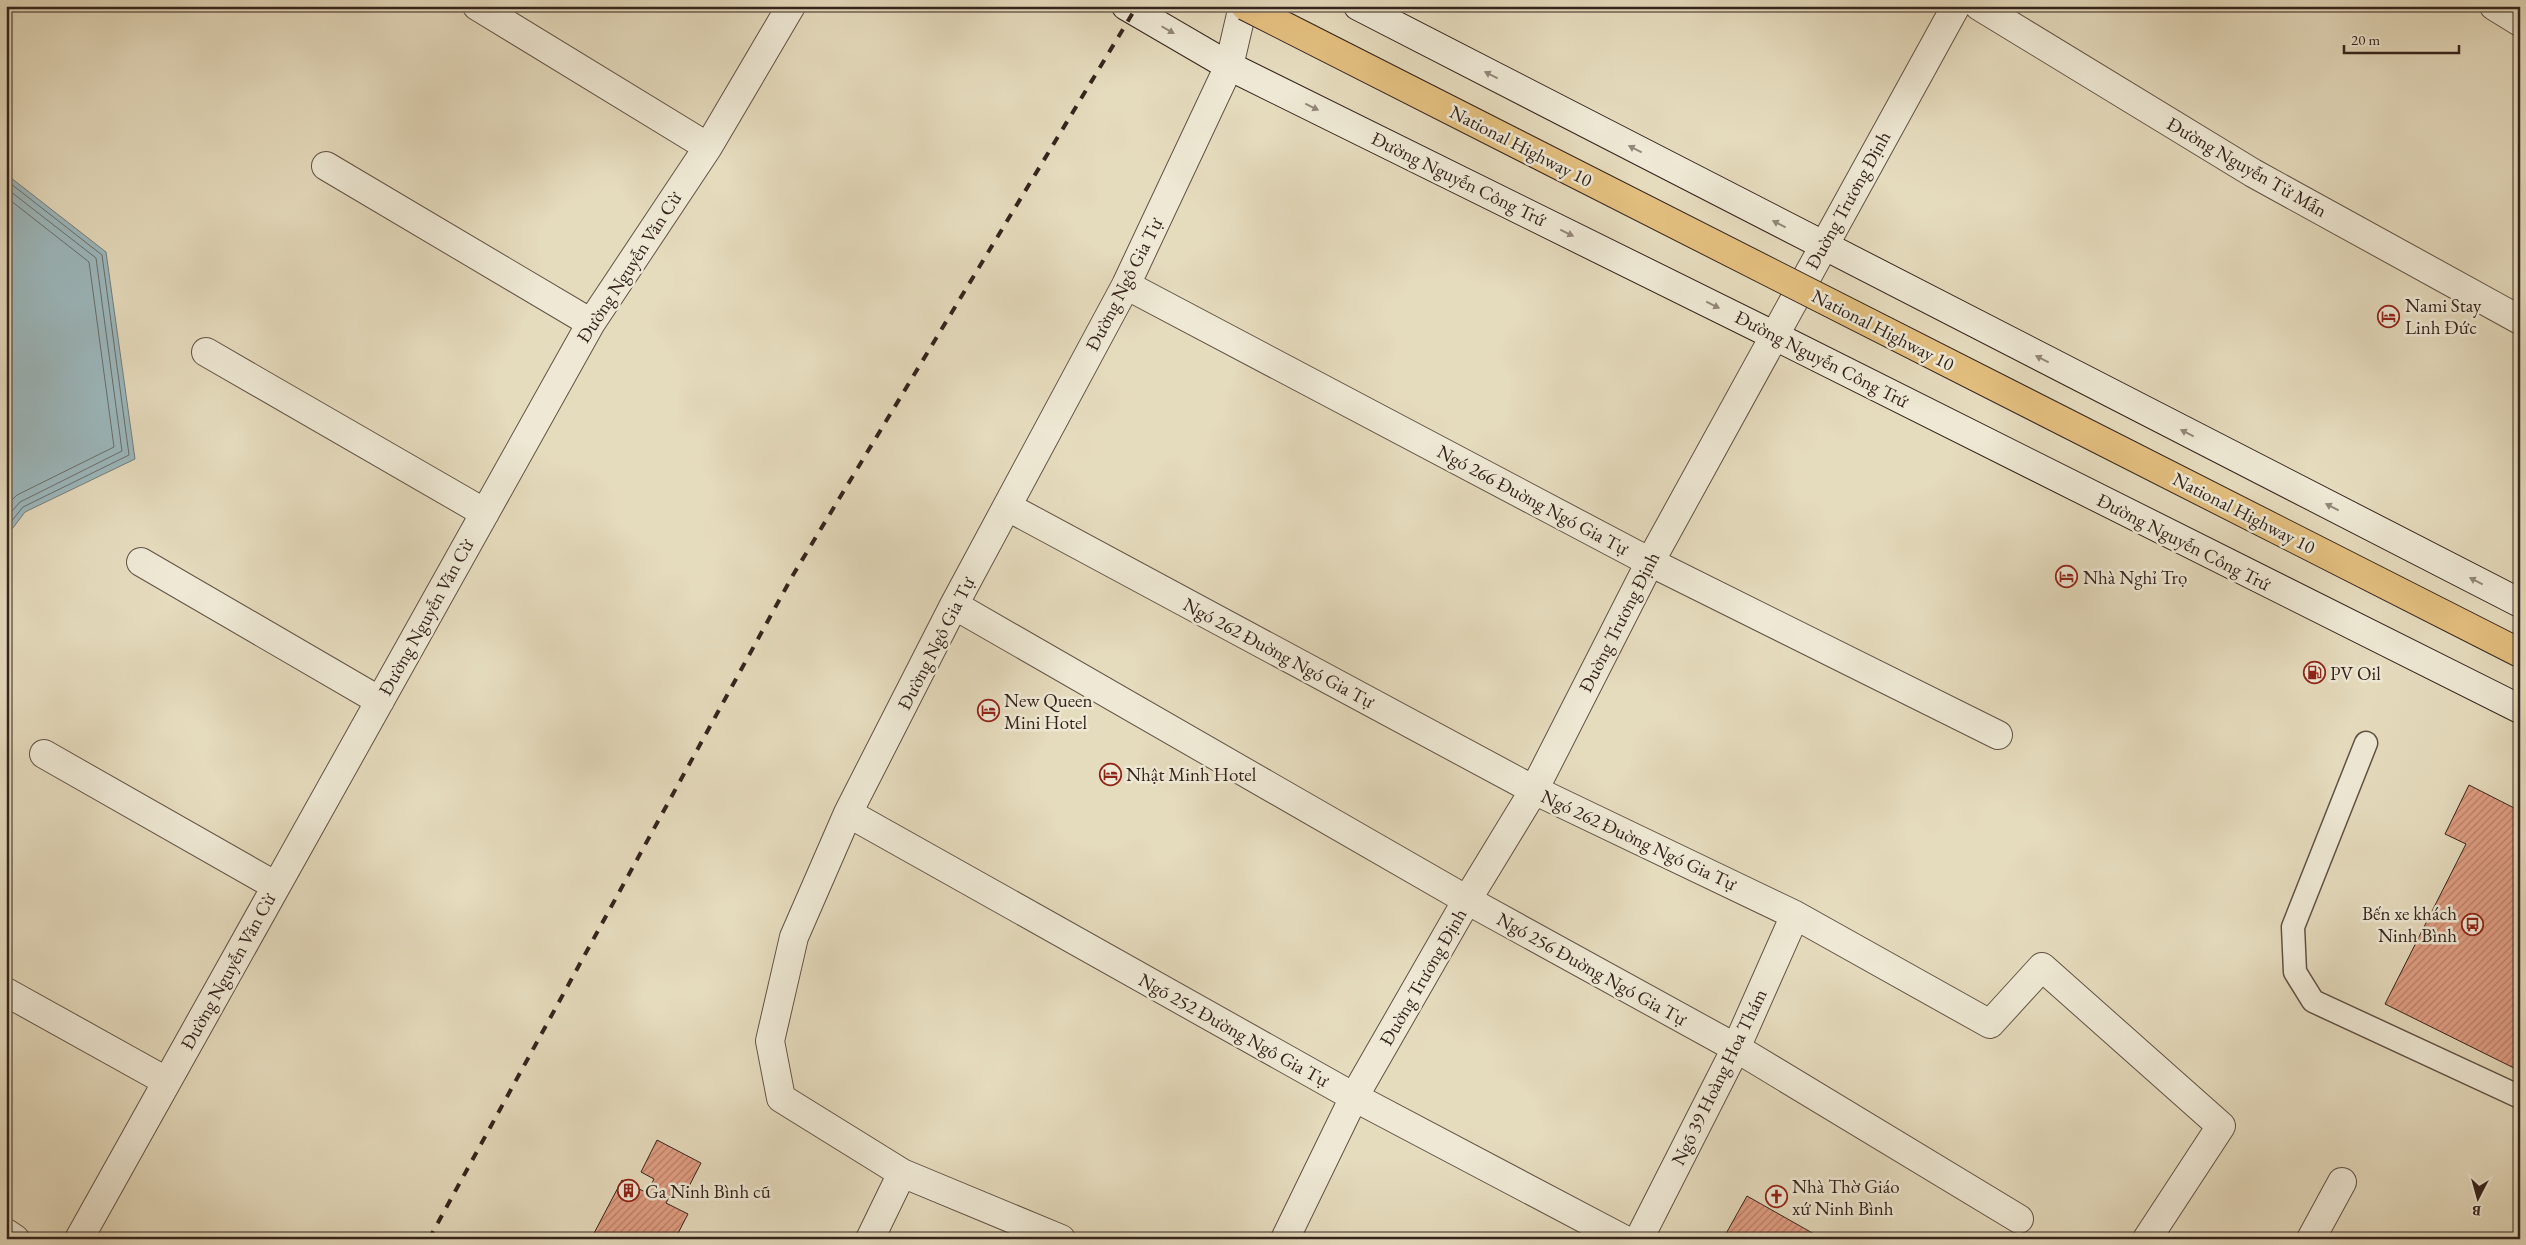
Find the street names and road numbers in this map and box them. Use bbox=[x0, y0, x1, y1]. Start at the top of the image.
street label: National Highway 10 bbox=[1445, 99, 1597, 193]
street label: Đường Nguyễn Tử Mẫn bbox=[2163, 111, 2331, 223]
street label: Đường Nguyễn Công Trứ bbox=[1367, 126, 1551, 232]
street label: Đuờng Trương Định bbox=[1800, 126, 1896, 274]
street label: Đường Nguyễn Văn Cừ bbox=[571, 186, 687, 347]
street label: Đường Ngô Gia Tự bbox=[1080, 213, 1169, 355]
street label: National Highway 10 bbox=[1807, 283, 1959, 377]
street label: Đường Nguyễn Công Trứ bbox=[1731, 304, 1913, 414]
street label: Ngó 266 Đuờng Ngó Gia Tự bbox=[1433, 439, 1633, 561]
street label: National Highway 10 bbox=[2168, 466, 2320, 560]
street label: Đường Nguyễn Công Trứ bbox=[2093, 487, 2275, 597]
street label: Đường Nguyễn Văn Cừ bbox=[373, 534, 480, 700]
street label: Đuờng Trương Định bbox=[1573, 547, 1665, 696]
street label: Đường Ngô Gia Tự bbox=[892, 572, 981, 714]
street label: Ngó 262 Đuờng Ngó Gia Tự bbox=[1179, 592, 1379, 714]
street label: Ngó 262 Đuờng Ngó Gia Tự bbox=[1537, 784, 1741, 897]
street label: Đường Nguyễn Văn Cừ bbox=[175, 888, 282, 1054]
street label: Đuờng Trương Định bbox=[1374, 904, 1473, 1050]
street label: Ngó 256 Đuờng Ngó Gia Tự bbox=[1493, 906, 1692, 1032]
street label: Ngõ 252 Đường Ngô Gia Tự bbox=[1134, 967, 1334, 1093]
street label: Ngõ 39 Hoàng Hoa Thám bbox=[1665, 984, 1773, 1169]

